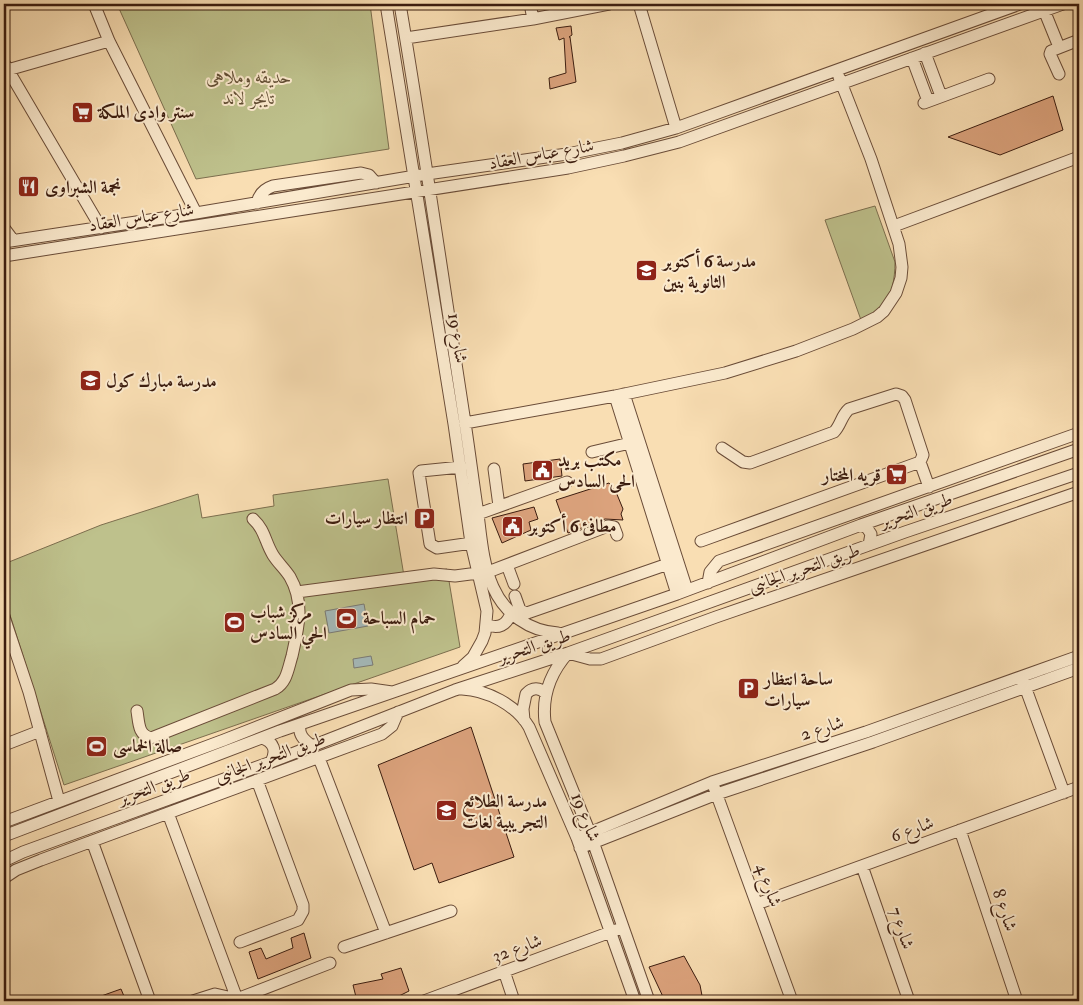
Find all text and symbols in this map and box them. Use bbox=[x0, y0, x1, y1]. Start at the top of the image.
park label: حديقه وملاهى تايجر لاند bbox=[206, 66, 292, 110]
supermarket icon: سنتر وادى الملكة bbox=[70, 100, 94, 124]
place label: سنتر وادى الملكة bbox=[97, 101, 195, 124]
street label: شارع عباس العقاد bbox=[487, 134, 596, 178]
restaurant icon: نجمة الشبراوى bbox=[17, 175, 41, 199]
place label: نجمة الشبراوى bbox=[45, 176, 122, 199]
street label: شارع عباس العقاد bbox=[87, 198, 196, 240]
place label: مدرسة 6 أكتوبر الثانوية بنين bbox=[661, 248, 756, 294]
school or university icon: مدرسة 6 أكتوبر الثانوية بنين bbox=[635, 259, 659, 283]
street label: شارع 19 bbox=[439, 311, 473, 365]
school or university icon: مدرسة مبارك كول bbox=[78, 369, 102, 393]
place label: مدرسة مبارك كول bbox=[106, 370, 217, 393]
place label: مكتب بريد الحى السادس bbox=[558, 449, 635, 493]
public building icon: مكتب بريد الحى السادس bbox=[530, 458, 554, 482]
supermarket icon: قريه المختار bbox=[885, 463, 909, 487]
place label: قريه المختار bbox=[820, 464, 881, 487]
street label: طريق التحرير bbox=[875, 487, 956, 534]
parking icon: انتظار سيارات bbox=[412, 506, 436, 530]
place label: انتظار سيارات bbox=[325, 507, 408, 530]
place label: مطافئ 6 أكتوبر bbox=[527, 513, 616, 538]
public building icon: مطافئ 6 أكتوبر bbox=[501, 514, 525, 538]
street label: طريق التحرير الجانبى bbox=[745, 539, 864, 600]
place label: مركز شباب الحي السادس bbox=[250, 601, 327, 650]
sports icon: حمام السباحة bbox=[335, 606, 359, 630]
place label: حمام السباحة bbox=[363, 607, 436, 634]
sports icon: مركز شباب الحي السادس bbox=[222, 610, 246, 634]
street label: طريق التحرير bbox=[493, 624, 574, 670]
place label: ساحة انتظار سيارات bbox=[762, 668, 833, 712]
parking icon: ساحة انتظار سيارات bbox=[736, 677, 760, 701]
street label: شارع 2 bbox=[798, 711, 848, 749]
street label: طريق التحرير الجانبى bbox=[211, 727, 330, 790]
sports icon: صالة الخماسى bbox=[85, 734, 109, 758]
place label: صالة الخماسى bbox=[113, 735, 182, 759]
street label: طريق التحرير bbox=[113, 763, 194, 811]
street label: شارع 19 bbox=[563, 789, 606, 846]
place label: مدرسة الطلائع التجريبية لغات bbox=[462, 790, 548, 834]
school or university icon: مدرسة الطلائع التجريبية لغات bbox=[434, 799, 458, 823]
street label: شارع 6 bbox=[888, 811, 938, 851]
street label: شارع 4 bbox=[747, 860, 787, 911]
street label: شارع 8 bbox=[984, 886, 1022, 935]
street label: شارع 7 bbox=[881, 904, 919, 953]
street label: شارع 32 bbox=[489, 929, 546, 971]

